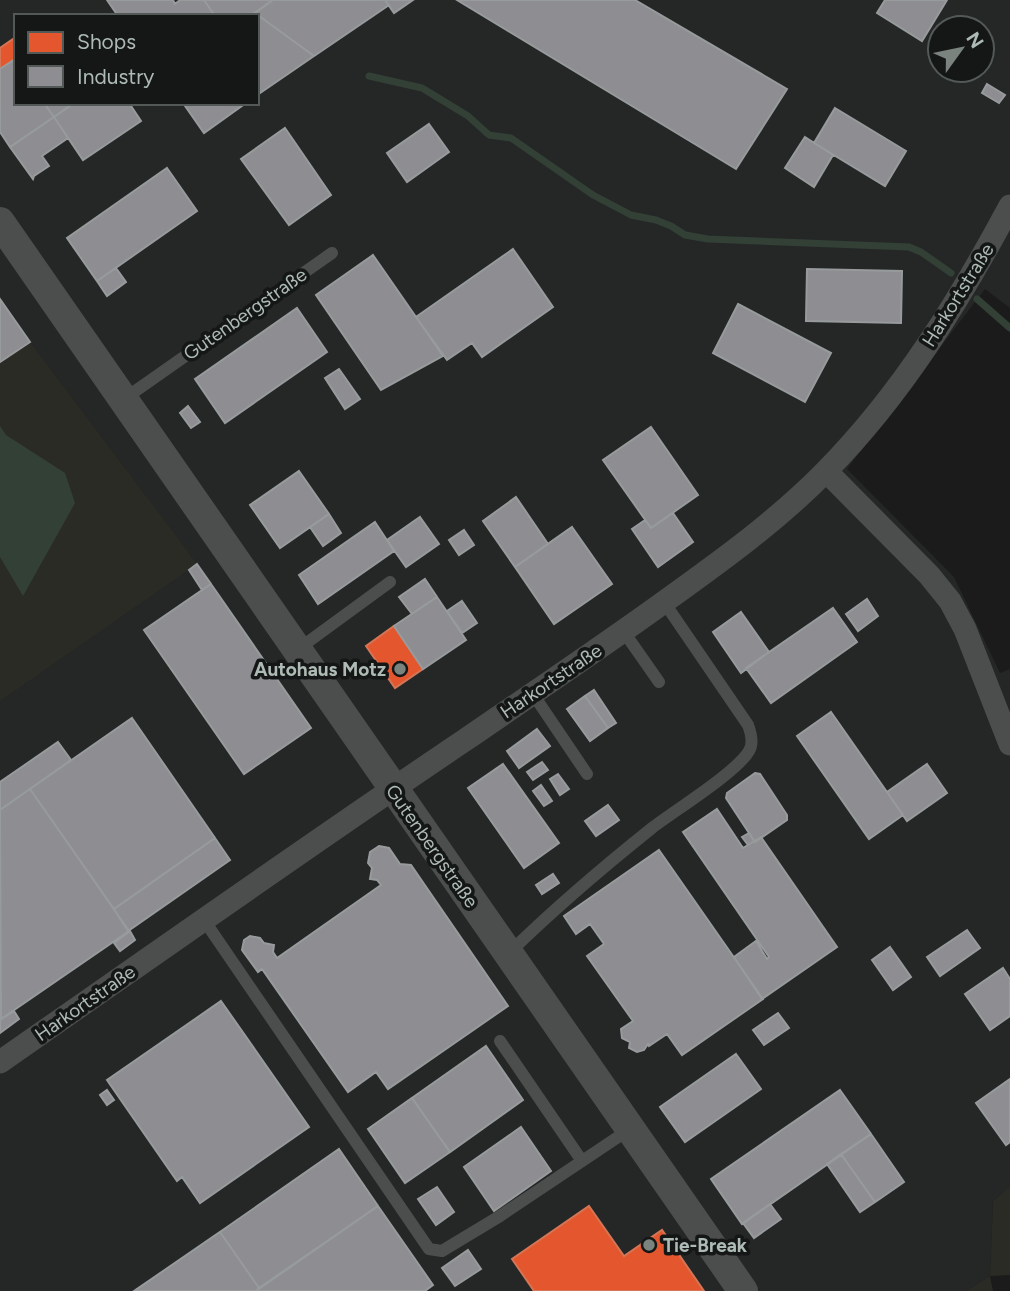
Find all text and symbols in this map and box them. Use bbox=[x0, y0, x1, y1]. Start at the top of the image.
legend bbox=[14, 14, 259, 105]
north arrow bbox=[926, 14, 996, 84]
text: N bbox=[961, 28, 988, 52]
text: Shops bbox=[77, 29, 136, 54]
text: Industry bbox=[77, 64, 154, 89]
street label: Harkortstraße bbox=[917, 239, 999, 351]
street label: Gutenbergstraße bbox=[179, 263, 311, 365]
street label: Harkortstraße bbox=[496, 639, 606, 723]
place label: Autohaus Motz bbox=[254, 658, 386, 681]
marker: Autohaus Motz bbox=[392, 661, 408, 677]
street label: Gutenbergstraße bbox=[381, 780, 483, 912]
street label: Harkortstraße bbox=[30, 960, 140, 1046]
place label: Tie-Break bbox=[663, 1234, 748, 1257]
marker: Tie-Break bbox=[641, 1237, 657, 1253]

